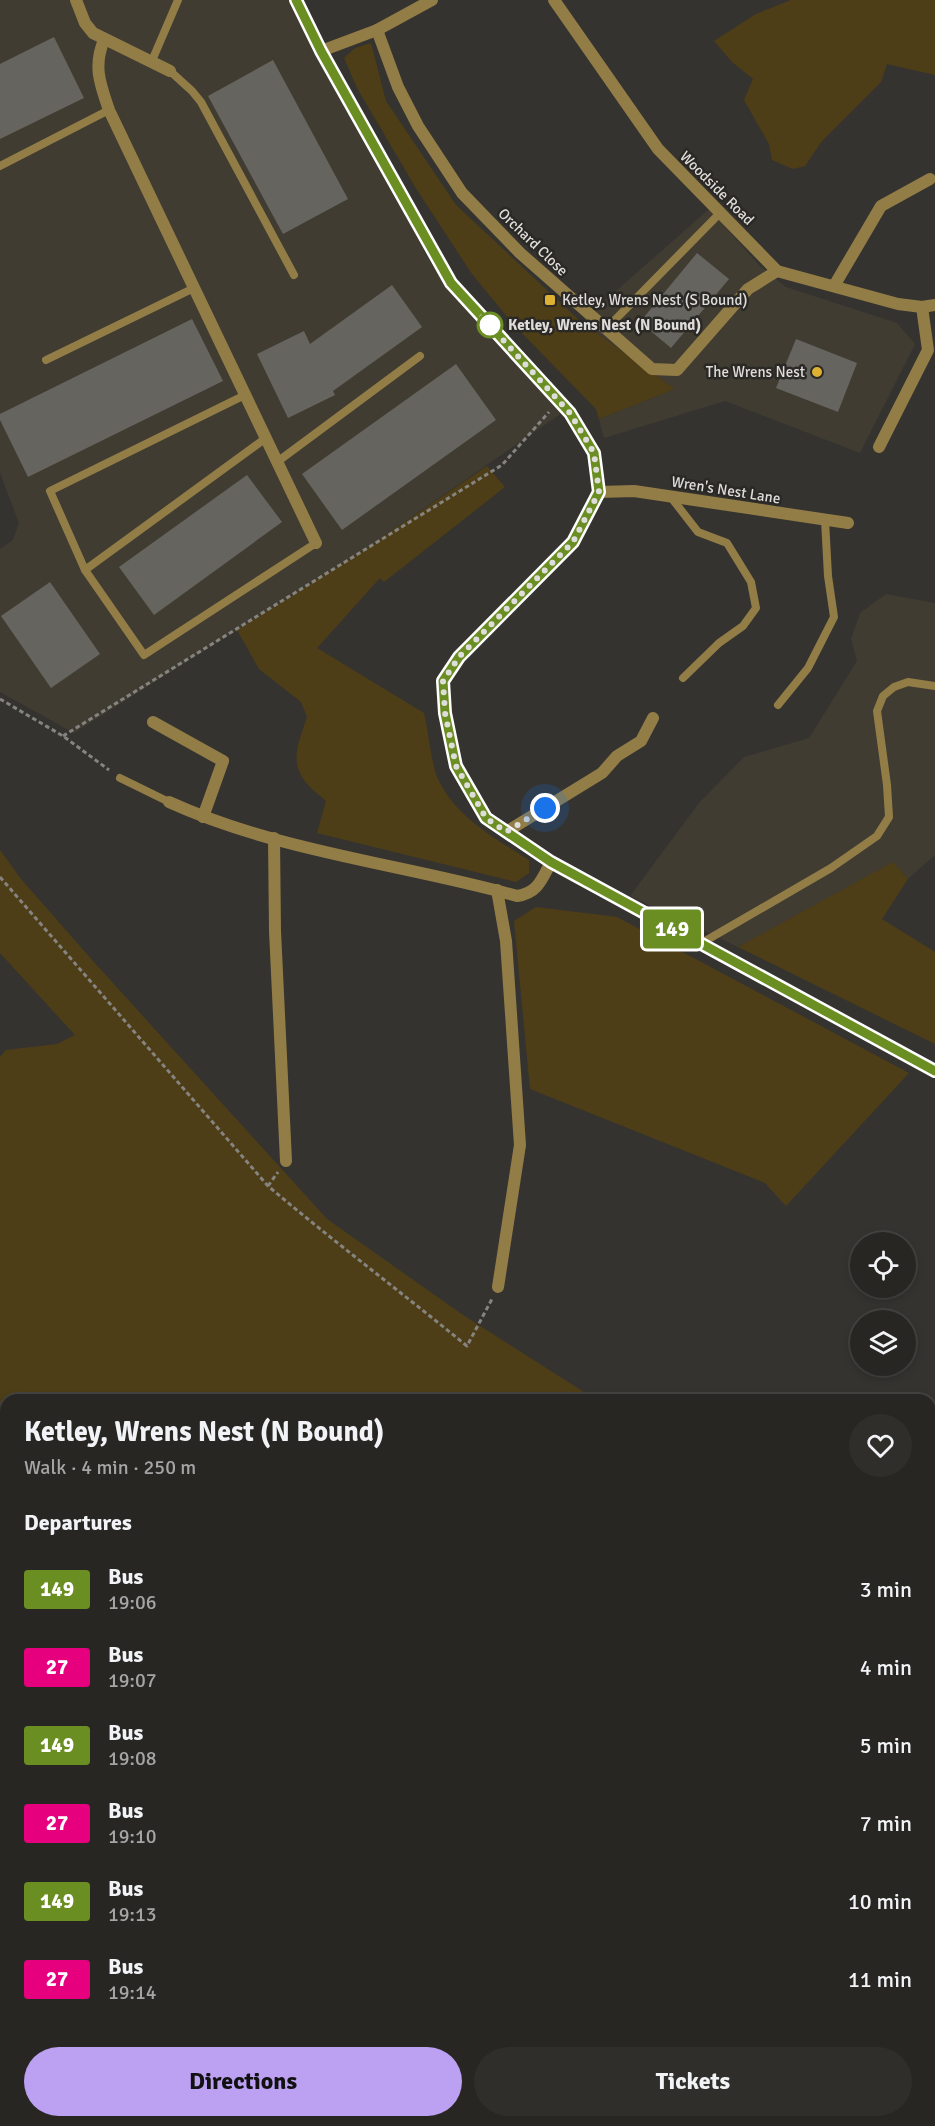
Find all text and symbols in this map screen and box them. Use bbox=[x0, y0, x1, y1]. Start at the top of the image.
street label: Woodside Road bbox=[676, 147, 758, 229]
street label: Orchard Close bbox=[494, 204, 572, 280]
place label: Ketley, Wrens Nest (S Bound) bbox=[562, 291, 747, 309]
marker: Ketley, Wrens Nest (S Bound) bbox=[543, 293, 557, 307]
marker: Ketley, Wrens Nest (N Bound) bbox=[477, 312, 503, 338]
place label: Ketley, Wrens Nest (N Bound) bbox=[508, 316, 701, 334]
place label: The Wrens Nest bbox=[706, 363, 805, 381]
marker: The Wrens Nest bbox=[810, 365, 824, 379]
street label: Wren's Nest Lane bbox=[670, 472, 782, 508]
your location bbox=[530, 793, 560, 823]
line badge: 149 bbox=[638, 910, 706, 948]
text: 149 bbox=[655, 916, 689, 942]
map controls bbox=[850, 1232, 916, 1376]
button: locate bbox=[850, 1232, 916, 1298]
button: layers bbox=[850, 1310, 916, 1376]
button: heart bbox=[849, 1414, 912, 1477]
text: Ketley, Wrens Nest (N Bound) bbox=[24, 1415, 384, 1449]
text: Walk · 4 min · 250 m bbox=[24, 1455, 196, 1480]
text: Departures bbox=[24, 1509, 132, 1536]
text: Bus bbox=[108, 1563, 143, 1590]
text: 149 bbox=[40, 1576, 74, 1602]
text: 3 min bbox=[860, 1576, 912, 1603]
text: 19:06 bbox=[108, 1590, 157, 1615]
text: Bus bbox=[108, 1641, 143, 1668]
text: 27 bbox=[46, 1654, 68, 1680]
text: 4 min bbox=[860, 1654, 912, 1681]
text: 19:07 bbox=[108, 1668, 157, 1693]
text: Bus bbox=[108, 1719, 143, 1746]
text: 149 bbox=[40, 1732, 74, 1758]
text: 5 min bbox=[860, 1732, 912, 1759]
text: 19:08 bbox=[108, 1746, 157, 1771]
text: Bus bbox=[108, 1797, 143, 1824]
text: 27 bbox=[46, 1810, 68, 1836]
text: 7 min bbox=[860, 1810, 912, 1837]
text: 19:10 bbox=[108, 1824, 157, 1849]
text: Bus bbox=[108, 1875, 143, 1902]
text: 149 bbox=[40, 1888, 74, 1914]
text: 10 min bbox=[848, 1888, 912, 1915]
text: 19:13 bbox=[108, 1902, 157, 1927]
text: Bus bbox=[108, 1953, 143, 1980]
text: 27 bbox=[46, 1966, 68, 1992]
text: 11 min bbox=[848, 1966, 912, 1993]
text: 19:14 bbox=[108, 1980, 157, 2005]
button: Directions bbox=[24, 2047, 462, 2116]
button: Tickets bbox=[474, 2047, 912, 2116]

